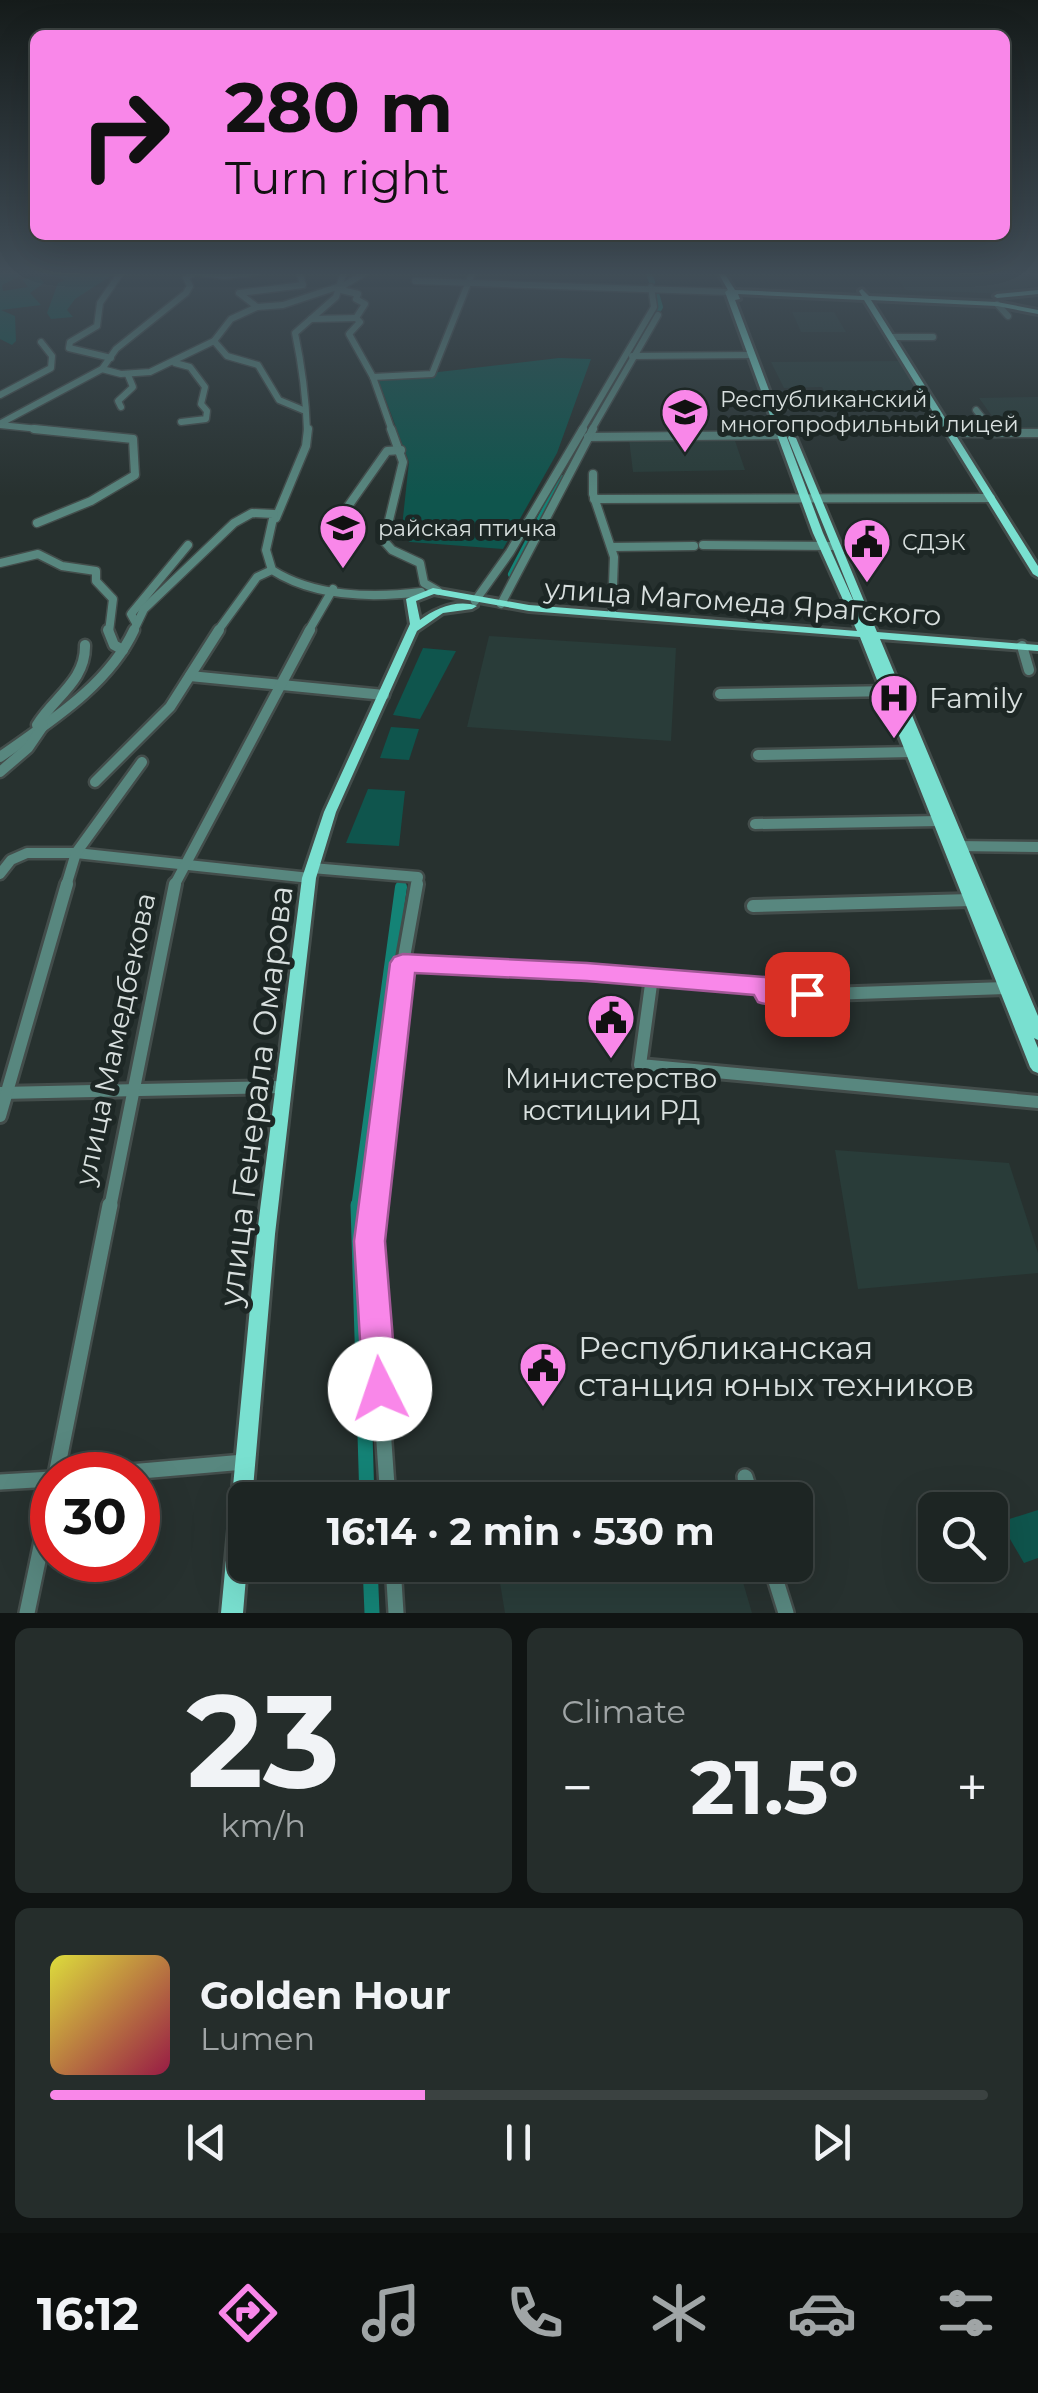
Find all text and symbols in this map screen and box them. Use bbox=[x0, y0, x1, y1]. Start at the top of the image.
text: 280 m bbox=[225, 64, 453, 150]
icon: right bbox=[60, 70, 190, 200]
text: Turn right bbox=[225, 150, 450, 205]
school or university icon: Республиканский многопрофильный лицей bbox=[659, 386, 711, 454]
place label: Республиканский многопрофильный лицей bbox=[720, 386, 1019, 438]
school or university icon: райская птичка bbox=[317, 502, 369, 570]
place label: райская птичка bbox=[378, 515, 557, 542]
public building icon: СДЭК bbox=[841, 516, 893, 584]
place label: СДЭК bbox=[902, 529, 966, 556]
street label: улица Магомеда Ярагского bbox=[542, 571, 943, 633]
hospital icon: Family bbox=[868, 672, 920, 740]
place label: Family bbox=[929, 681, 1023, 715]
street label: улица Генерала Омарова bbox=[210, 884, 301, 1309]
street label: улица Мамедбекова bbox=[67, 890, 163, 1189]
pin bbox=[765, 952, 850, 1037]
icon: arrive bbox=[780, 967, 835, 1022]
public building icon: Министерство юстиции РД bbox=[585, 992, 637, 1060]
place label: Министерство юстиции РД bbox=[505, 1061, 717, 1127]
place label: Республиканская станция юных техников bbox=[578, 1328, 974, 1404]
position arrow bbox=[328, 1337, 432, 1441]
public building icon: Республиканская станция юных техников bbox=[517, 1340, 569, 1408]
speed limit sign: 30 bbox=[30, 1452, 160, 1582]
map controls bbox=[918, 1492, 1008, 1582]
button: search bbox=[918, 1492, 1008, 1582]
text: 16:14 · 2 min · 530 m bbox=[326, 1508, 715, 1555]
text: 23 bbox=[186, 1661, 340, 1820]
text: Climate bbox=[562, 1692, 686, 1731]
text: 21.5° bbox=[690, 1741, 859, 1833]
text: − bbox=[562, 1754, 593, 1821]
text: + bbox=[956, 1754, 988, 1821]
text: km/h bbox=[221, 1806, 306, 1845]
text: Golden Hour bbox=[200, 1972, 451, 2019]
text: Lumen bbox=[200, 2019, 315, 2058]
icon: previous bbox=[179, 2115, 234, 2170]
icon: pause bbox=[491, 2115, 546, 2170]
icon: next bbox=[804, 2115, 859, 2170]
icon: directions bbox=[213, 2278, 283, 2348]
icon: music bbox=[356, 2278, 426, 2348]
icon: phone bbox=[500, 2278, 570, 2348]
icon: climate bbox=[644, 2278, 714, 2348]
icon: car bbox=[787, 2278, 857, 2348]
icon: filters bbox=[931, 2278, 1001, 2348]
text: 16:12 bbox=[37, 2286, 139, 2341]

